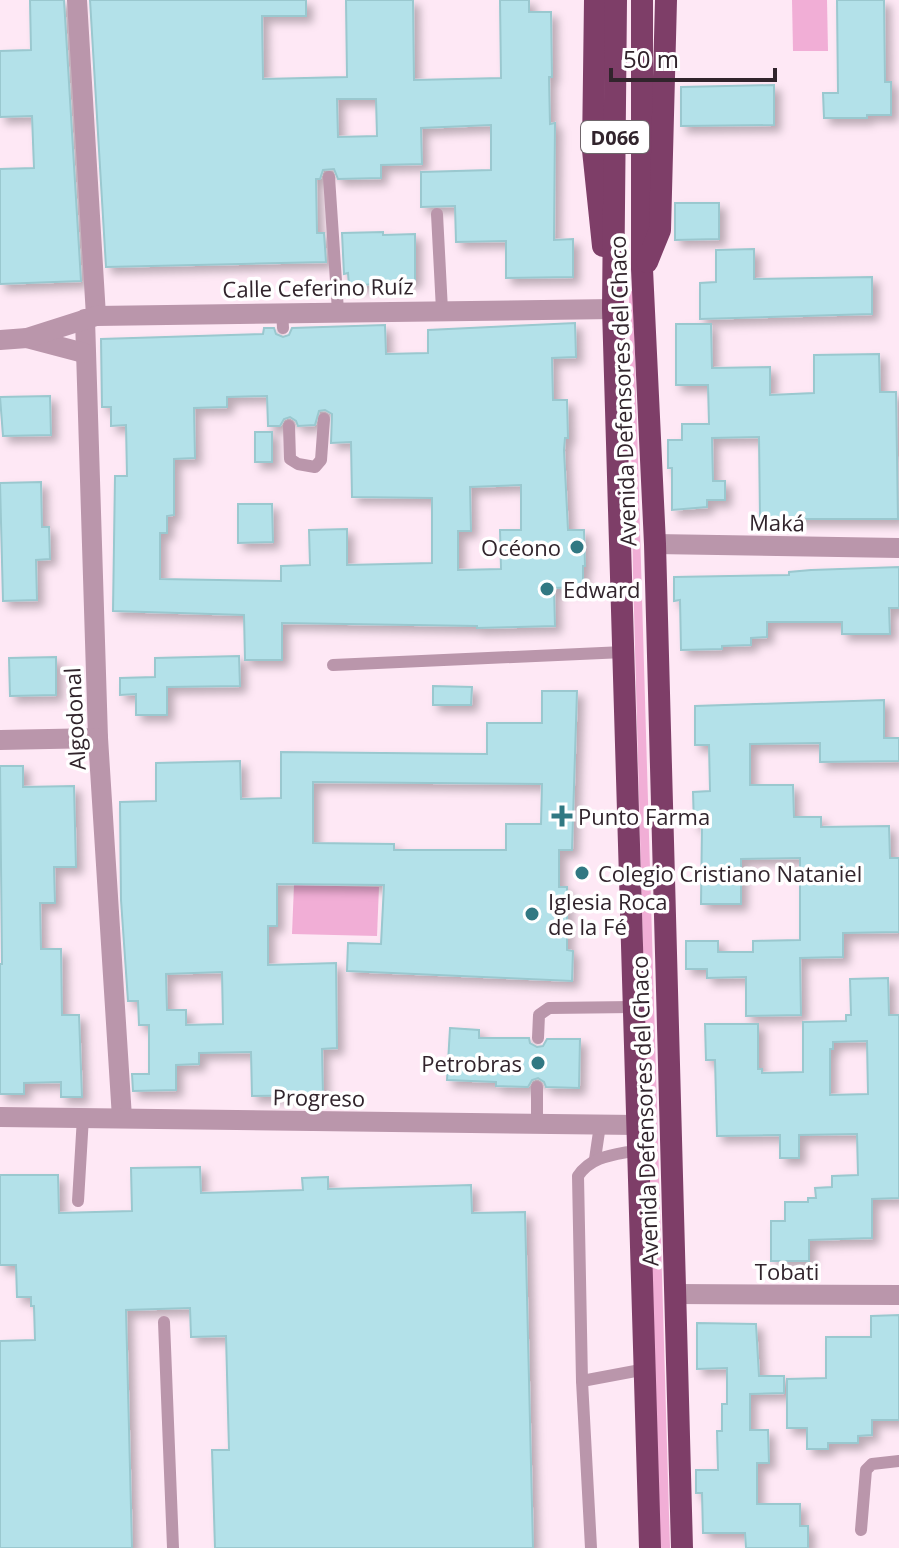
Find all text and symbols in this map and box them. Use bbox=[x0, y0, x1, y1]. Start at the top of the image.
scale bar bbox=[611, 32, 775, 82]
text: 50 m bbox=[623, 42, 679, 75]
road number: D066 bbox=[581, 121, 649, 153]
street label: Avenida Defensores del Chaco bbox=[602, 235, 642, 547]
street label: Calle Ceferino Ruíz bbox=[222, 270, 414, 304]
street label: Maká bbox=[749, 507, 805, 537]
place label: Océono bbox=[481, 532, 561, 562]
marker: Océono bbox=[568, 538, 586, 556]
place label: Edward bbox=[563, 574, 640, 604]
marker: Edward bbox=[538, 580, 556, 598]
street label: Algodonal bbox=[56, 667, 92, 771]
place label: Punto Farma bbox=[578, 801, 710, 831]
marker: Punto Farma bbox=[553, 807, 571, 825]
place label: Colegio Cristiano Nataniel bbox=[598, 858, 862, 888]
marker: Colegio Cristiano Nataniel bbox=[573, 864, 591, 882]
place label: Iglesia Roca de la Fé bbox=[548, 886, 668, 941]
marker: Iglesia Roca de la Fé bbox=[523, 905, 541, 923]
street label: Avenida Defensores del Chaco bbox=[624, 955, 664, 1267]
place label: Petrobras bbox=[421, 1048, 522, 1078]
marker: Petrobras bbox=[529, 1054, 547, 1072]
street label: Progreso bbox=[273, 1081, 365, 1113]
street label: Tobati bbox=[755, 1256, 819, 1286]

